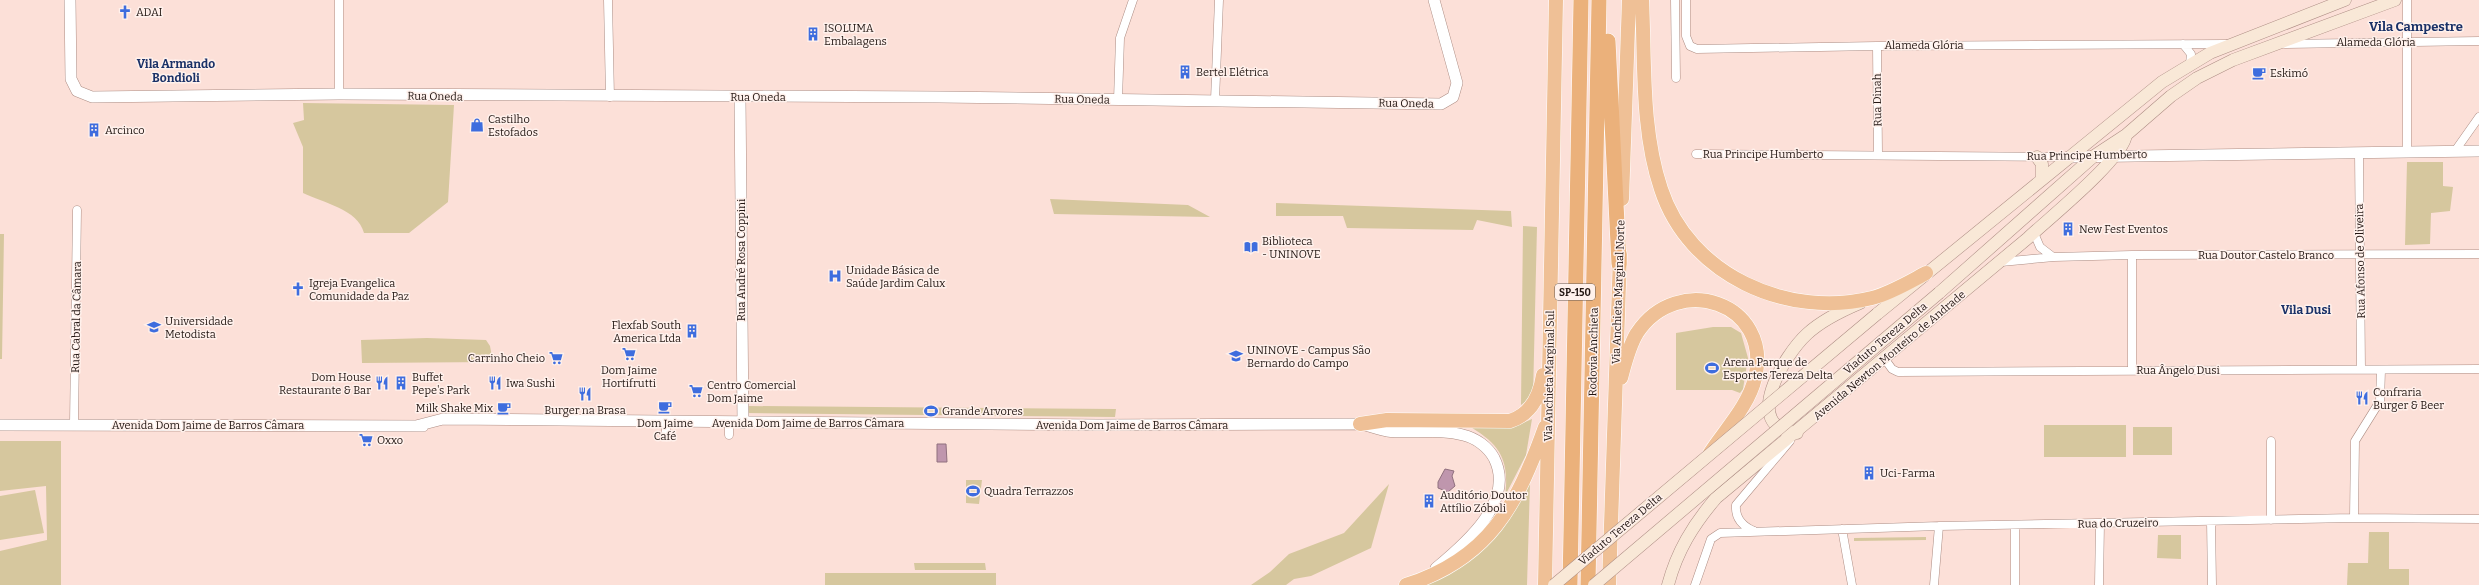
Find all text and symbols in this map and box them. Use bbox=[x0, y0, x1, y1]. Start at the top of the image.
church icon: ADAI bbox=[117, 4, 133, 20]
place label: ADAI bbox=[136, 6, 163, 19]
district label: Vila Campestre bbox=[2369, 19, 2463, 34]
place label: ISOLUMA Embalagens bbox=[824, 22, 887, 48]
building icon: ISOLUMA Embalagens bbox=[805, 26, 821, 42]
street label: Alameda Glória bbox=[2336, 36, 2416, 49]
street label: Alameda Glória bbox=[1884, 39, 1964, 52]
district label: Vila Armando Bondioli bbox=[137, 57, 215, 85]
building icon: Bertel Elétrica bbox=[1177, 64, 1193, 80]
cafe icon: Eskimó bbox=[2251, 65, 2267, 81]
place label: Bertel Elétrica bbox=[1196, 66, 1269, 79]
place label: Eskimó bbox=[2270, 67, 2308, 80]
street label: Rua Dinah bbox=[1871, 73, 1884, 127]
street label: Rua Oneda bbox=[407, 90, 463, 103]
street label: Rua Oneda bbox=[730, 91, 786, 104]
street label: Rua Oneda bbox=[1054, 93, 1110, 106]
street label: Rua Oneda bbox=[1378, 97, 1434, 110]
place label: Castilho Estofados bbox=[488, 113, 538, 139]
shop icon: Castilho Estofados bbox=[469, 117, 485, 133]
building icon: Arcinco bbox=[86, 122, 102, 138]
place label: Arcinco bbox=[105, 124, 145, 137]
street label: Rua Principe Humberto bbox=[1703, 148, 1823, 161]
street label: Rua Principe Humberto bbox=[2027, 148, 2147, 163]
street label: Rua André Rosa Coppini bbox=[735, 198, 748, 321]
street label: Rua Afonso de Oliveira bbox=[2353, 203, 2368, 319]
street label: Via Anchieta Marginal Norte bbox=[1609, 220, 1628, 364]
building icon: New Fest Eventos bbox=[2060, 221, 2076, 237]
place label: New Fest Eventos bbox=[2079, 223, 2168, 236]
place label: Biblioteca - UNINOVE bbox=[1262, 235, 1321, 261]
library icon: Biblioteca - UNINOVE bbox=[1243, 239, 1259, 255]
street label: Rua Doutor Castelo Branco bbox=[2198, 249, 2334, 262]
street label: Rua Cabral da Câmara bbox=[69, 261, 84, 373]
place label: Unidade Básica de Saúde Jardim Calux bbox=[846, 264, 945, 290]
hospital icon: Unidade Básica de Saúde Jardim Calux bbox=[827, 268, 843, 284]
place label: Igreja Evangelica Comunidade da Paz bbox=[309, 277, 409, 303]
church icon: Igreja Evangelica Comunidade da Paz bbox=[290, 281, 306, 297]
road number: SP-150 bbox=[1555, 284, 1595, 300]
street label: Avenida Newton Monteiro de Andrade bbox=[1811, 288, 1968, 423]
street label: Viaduto Tereza Delta bbox=[1841, 300, 1930, 377]
district label: Vila Dusi bbox=[2281, 303, 2331, 317]
street label: Rodovia Anchieta bbox=[1586, 307, 1601, 397]
street label: Via Anchieta Marginal Sul bbox=[1542, 310, 1557, 442]
place label: Universidade Metodista bbox=[165, 315, 233, 341]
school or university icon: Universidade Metodista bbox=[146, 319, 162, 335]
place label: Flexfab South America Ltda bbox=[612, 319, 681, 345]
building icon: Flexfab South America Ltda bbox=[684, 323, 700, 339]
place label: UNINOVE - Campus São Bernardo do Campo bbox=[1247, 344, 1371, 370]
supermarket icon: Dom Jaime Hortifrutti bbox=[621, 346, 637, 362]
school or university icon: UNINOVE - Campus São Bernardo do Campo bbox=[1228, 348, 1244, 364]
supermarket icon: Carrinho Cheio bbox=[548, 350, 564, 366]
place label: Carrinho Cheio bbox=[468, 352, 545, 365]
place label: Arena Parque de Esportes Tereza Delta bbox=[1723, 356, 1833, 382]
sports icon: Arena Parque de Esportes Tereza Delta bbox=[1704, 360, 1720, 376]
street label: Rua Ângelo Dusi bbox=[2136, 363, 2220, 377]
place label: Dom Jaime Hortifrutti bbox=[601, 364, 657, 390]
place label: Dom House Restaurante & Bar bbox=[279, 371, 371, 397]
place label: Buffet Pepe's Park bbox=[412, 371, 470, 397]
restaurant icon: Dom House Restaurante & Bar bbox=[374, 375, 390, 391]
building icon: Buffet Pepe's Park bbox=[393, 375, 409, 391]
restaurant icon: Iwa Sushi bbox=[487, 375, 503, 391]
place label: Iwa Sushi bbox=[506, 377, 556, 390]
place label: Centro Comercial Dom Jaime bbox=[707, 379, 796, 405]
supermarket icon: Centro Comercial Dom Jaime bbox=[688, 383, 704, 399]
restaurant icon: Burger na Brasa bbox=[577, 386, 593, 402]
place label: Confraria Burger & Beer bbox=[2373, 386, 2444, 412]
restaurant icon: Confraria Burger & Beer bbox=[2354, 390, 2370, 406]
cafe icon: Dom Jaime Café bbox=[657, 399, 673, 415]
cafe icon: Milk Shake Mix bbox=[496, 400, 512, 416]
place label: Milk Shake Mix bbox=[416, 402, 493, 415]
sports icon: Grande Arvores bbox=[923, 403, 939, 419]
place label: Burger na Brasa bbox=[544, 404, 626, 417]
place label: Grande Arvores bbox=[942, 405, 1023, 418]
place label: Dom Jaime Café bbox=[637, 417, 693, 443]
street label: Avenida Dom Jaime de Barros Câmara bbox=[712, 417, 904, 430]
street label: Avenida Dom Jaime de Barros Câmara bbox=[112, 419, 304, 432]
street label: Avenida Dom Jaime de Barros Câmara bbox=[1036, 419, 1228, 432]
supermarket icon: Oxxo bbox=[358, 432, 374, 448]
place label: Oxxo bbox=[377, 434, 403, 447]
building icon: Uci-Farma bbox=[1861, 465, 1877, 481]
place label: Uci-Farma bbox=[1880, 467, 1935, 480]
sports icon: Quadra Terrazzos bbox=[965, 483, 981, 499]
place label: Quadra Terrazzos bbox=[984, 485, 1074, 498]
place label: Auditório Doutor Attílio Zóboli bbox=[1440, 489, 1527, 515]
street label: Viaduto Tereza Delta bbox=[1576, 491, 1665, 568]
building icon: Auditório Doutor Attílio Zóboli bbox=[1421, 493, 1437, 509]
street label: Rua do Cruzeiro bbox=[2077, 516, 2159, 531]

